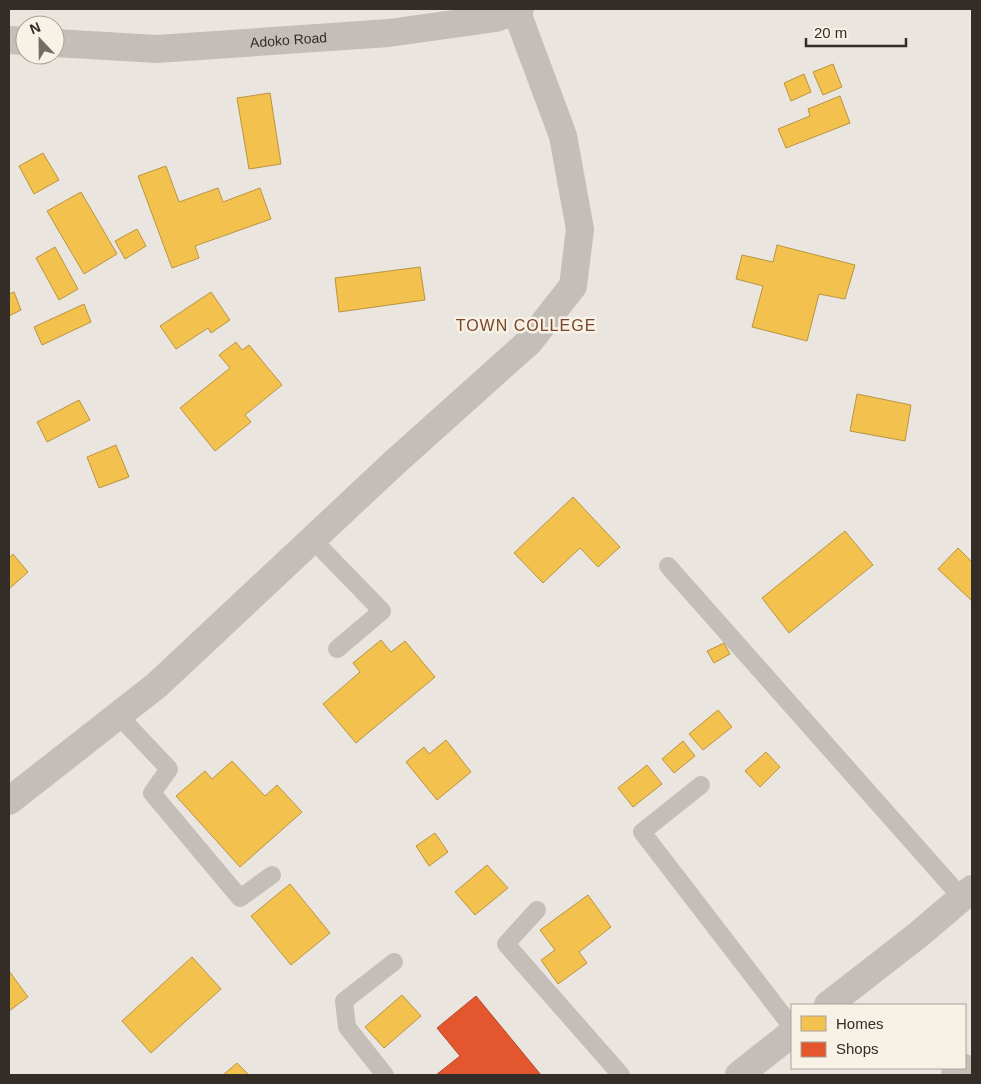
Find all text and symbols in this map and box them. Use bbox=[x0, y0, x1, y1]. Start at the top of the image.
north arrow bbox=[15, 15, 65, 65]
scale bar bbox=[806, 15, 906, 47]
text: N bbox=[27, 19, 43, 37]
text: 20 m bbox=[814, 24, 847, 41]
street label: Adoko Road bbox=[249, 29, 328, 51]
district label: TOWN COLLEGE bbox=[456, 317, 596, 334]
legend bbox=[791, 1004, 966, 1069]
text: Homes bbox=[836, 1015, 884, 1032]
text: Shops bbox=[836, 1040, 879, 1057]

